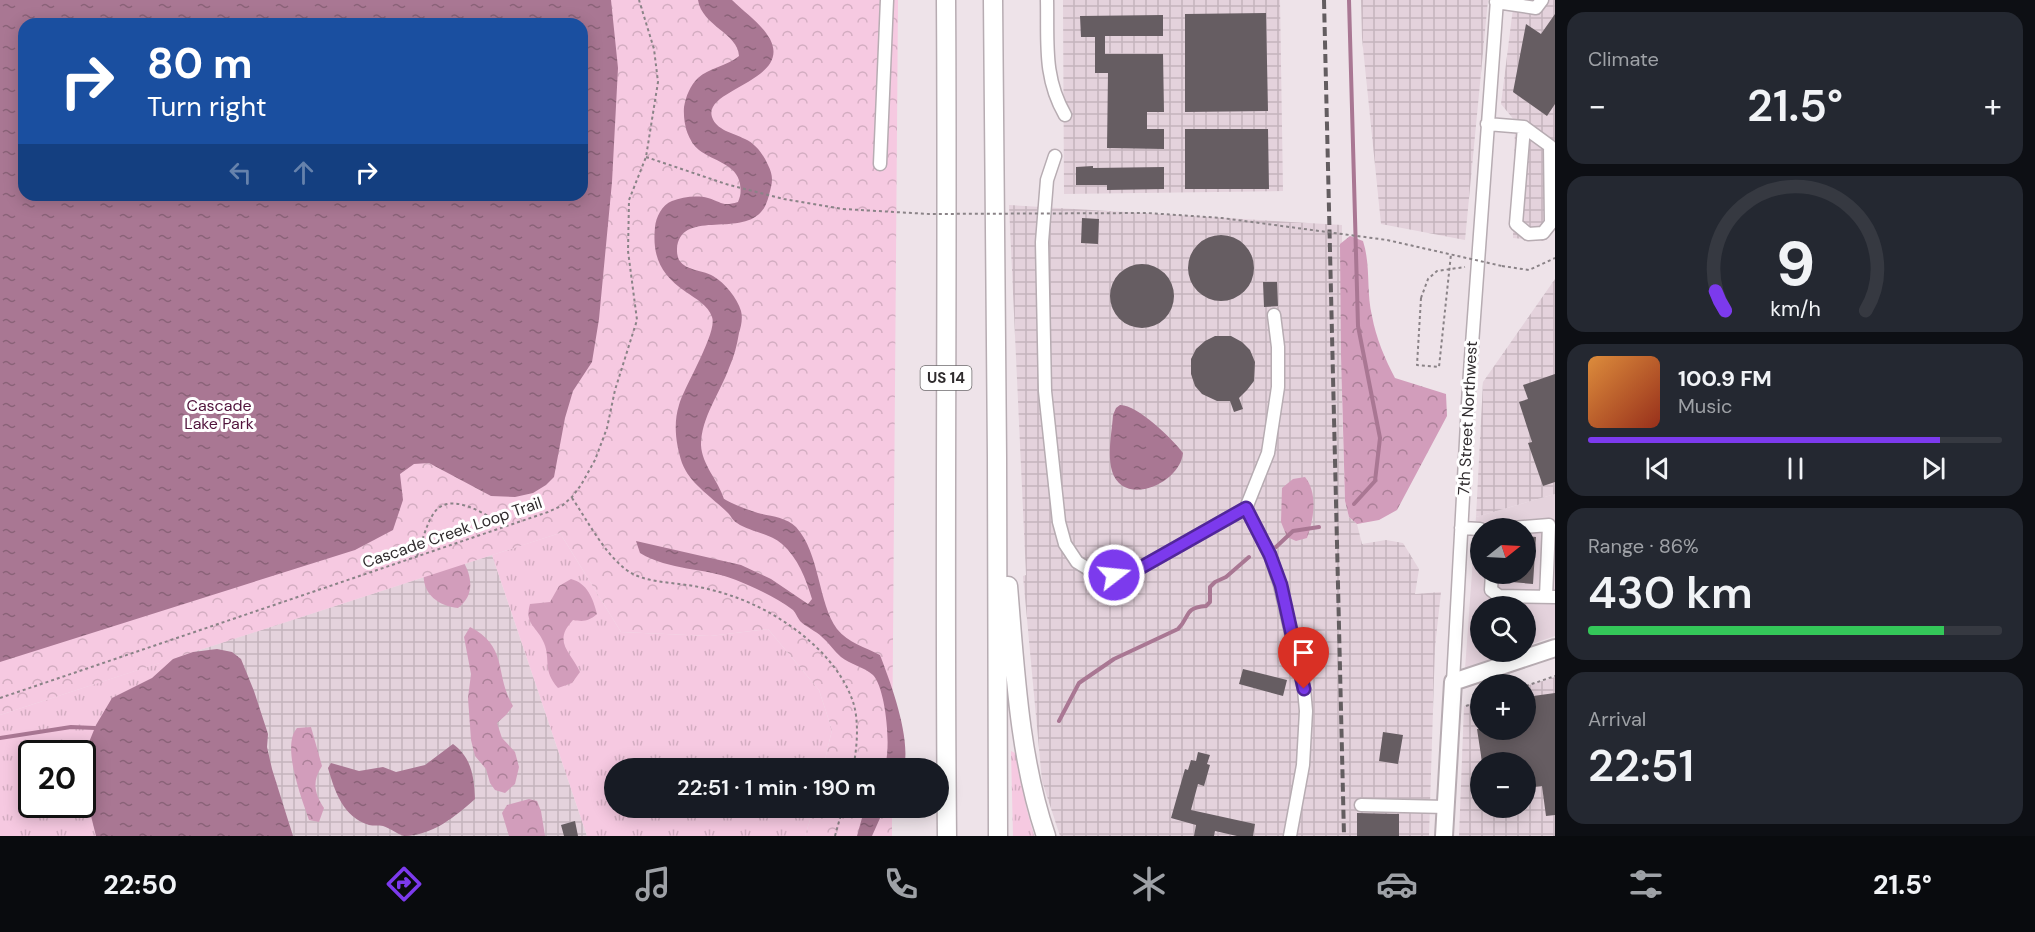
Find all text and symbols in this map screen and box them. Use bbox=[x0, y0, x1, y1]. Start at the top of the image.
text: 80 m bbox=[147, 36, 253, 91]
icon: right bbox=[48, 42, 126, 120]
text: Climate bbox=[1588, 46, 1659, 72]
text: 21.5° bbox=[1747, 76, 1843, 135]
text: − bbox=[1588, 84, 1606, 127]
text: + bbox=[1984, 84, 2002, 127]
text: Turn right bbox=[147, 89, 267, 124]
icon: left bbox=[224, 156, 257, 189]
icon: ahead bbox=[287, 156, 320, 189]
icon: right bbox=[350, 156, 383, 189]
text: 9 bbox=[1775, 223, 1815, 304]
text: km/h bbox=[1770, 295, 1820, 323]
street label: 7th Street Northwest bbox=[1453, 340, 1482, 496]
text: 100.9 FM bbox=[1678, 364, 1772, 393]
road number: US 14 bbox=[920, 366, 972, 390]
text: Music bbox=[1678, 393, 1733, 419]
park label: Cascade Lake Park bbox=[184, 395, 254, 434]
icon: previous bbox=[1641, 452, 1674, 485]
icon: pause bbox=[1779, 452, 1812, 485]
icon: next bbox=[1917, 452, 1950, 485]
street label: Cascade Creek Loop Trail bbox=[360, 492, 545, 573]
north arrow bbox=[1470, 518, 1536, 584]
map controls bbox=[1470, 518, 1536, 818]
text: Range · 86% bbox=[1588, 533, 1699, 559]
position arrow bbox=[1082, 543, 1146, 607]
text: 430 km bbox=[1588, 563, 1753, 622]
button: search bbox=[1470, 596, 1536, 662]
pin bbox=[1278, 627, 1329, 689]
icon: arrive bbox=[1287, 636, 1320, 669]
button: + bbox=[1470, 674, 1536, 740]
text: Arrival bbox=[1588, 706, 1646, 732]
text: 22:51 bbox=[1588, 736, 1694, 795]
speed limit sign: 20 bbox=[18, 740, 96, 818]
button: − bbox=[1470, 752, 1536, 818]
text: 22:51 · 1 min · 190 m bbox=[677, 773, 876, 802]
icon: directions bbox=[383, 863, 425, 905]
icon: music bbox=[632, 863, 674, 905]
icon: phone bbox=[880, 863, 922, 905]
icon: climate bbox=[1128, 863, 1170, 905]
icon: car bbox=[1376, 863, 1418, 905]
icon: filters bbox=[1625, 863, 1667, 905]
text: 22:50 bbox=[103, 867, 177, 902]
text: 21.5° bbox=[1873, 867, 1932, 902]

